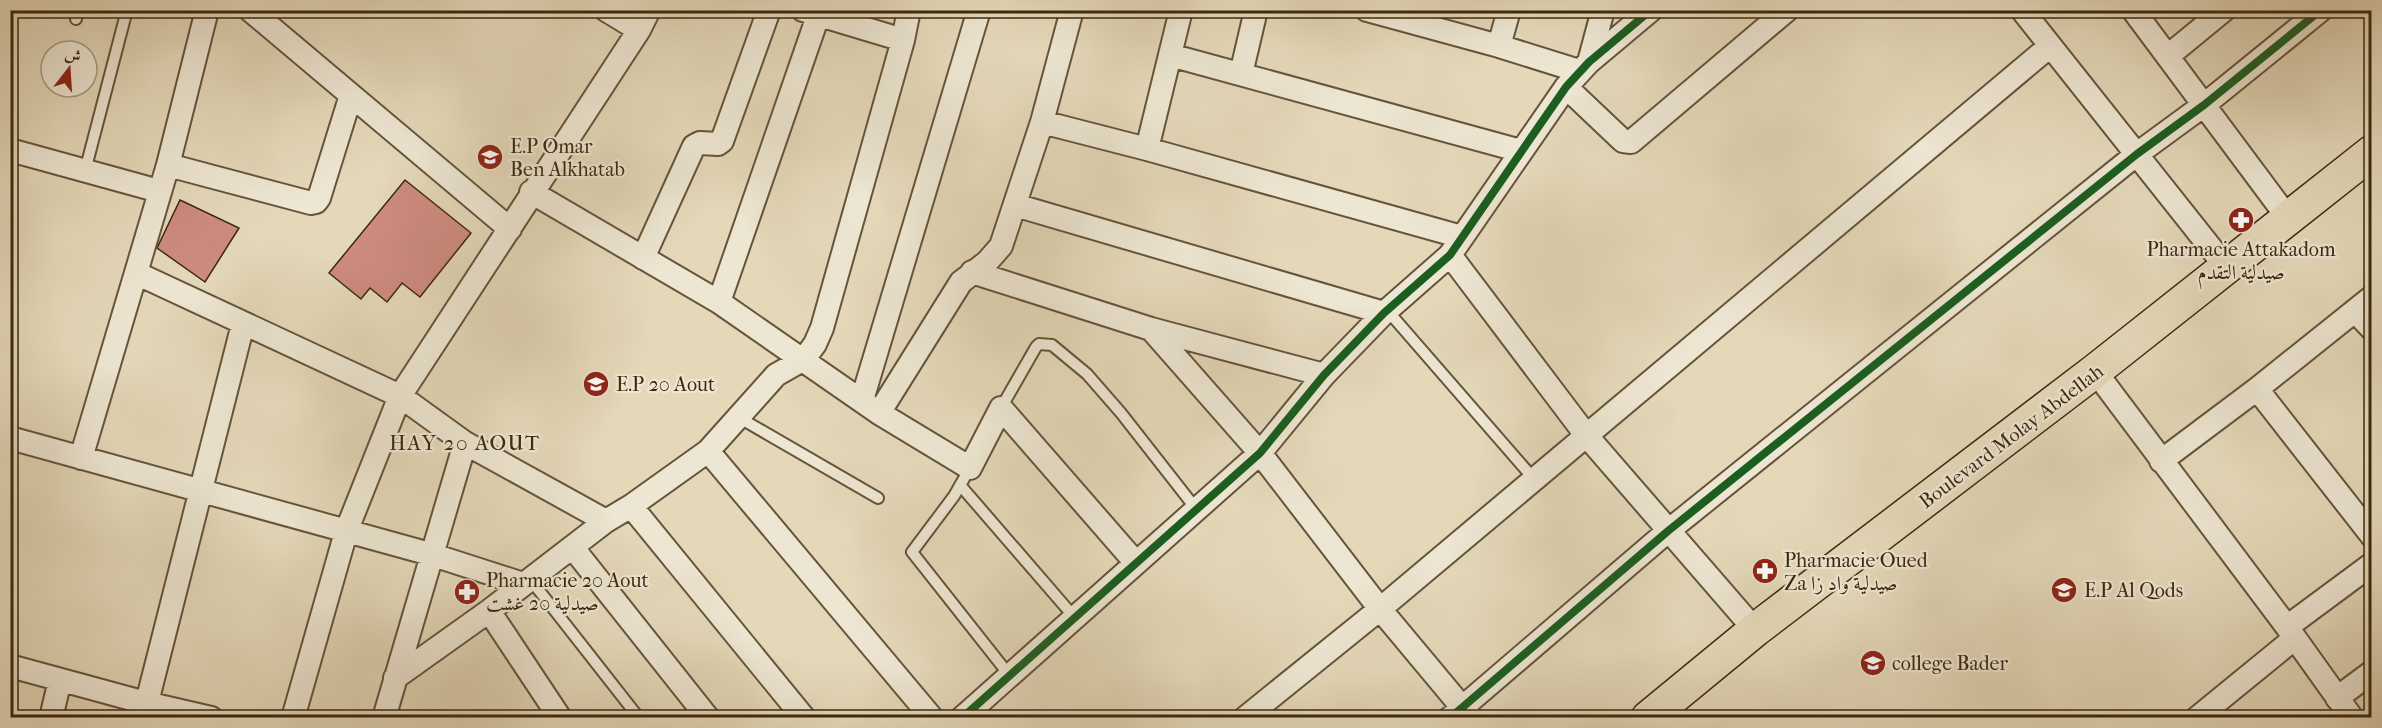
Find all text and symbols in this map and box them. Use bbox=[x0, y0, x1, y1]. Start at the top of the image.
north arrow bbox=[39, 39, 99, 99]
text: ش bbox=[63, 44, 84, 67]
place label: E.P Omar Ben Alkhatab bbox=[510, 135, 625, 181]
school or university icon: E.P Omar Ben Alkhatab bbox=[475, 142, 505, 172]
pharmacy icon: Pharmacie Attakadom صيدلية التقدم bbox=[2226, 205, 2256, 235]
place label: Pharmacie Attakadom صيدلية التقدم bbox=[2146, 238, 2336, 290]
street label: Boulevard Molay Abdellah bbox=[1915, 359, 2109, 513]
school or university icon: E.P 20 Aout bbox=[581, 369, 611, 399]
place label: E.P 20 Aout bbox=[616, 373, 715, 396]
district label: HAY 20 AOUT bbox=[389, 431, 541, 455]
place label: Pharmacie Oued Za صيدلية واد زا bbox=[1784, 549, 1929, 595]
pharmacy icon: Pharmacie Oued Za صيدلية واد زا bbox=[1750, 556, 1780, 586]
place label: Pharmacie 20 Aout صيدلية 20 غشت bbox=[486, 569, 649, 615]
school or university icon: E.P Al Qods bbox=[2049, 575, 2079, 605]
pharmacy icon: Pharmacie 20 Aout صيدلية 20 غشت bbox=[452, 577, 482, 607]
place label: E.P Al Qods bbox=[2084, 579, 2183, 602]
school or university icon: college Bader bbox=[1858, 648, 1888, 678]
place label: college Bader bbox=[1892, 652, 2009, 675]

